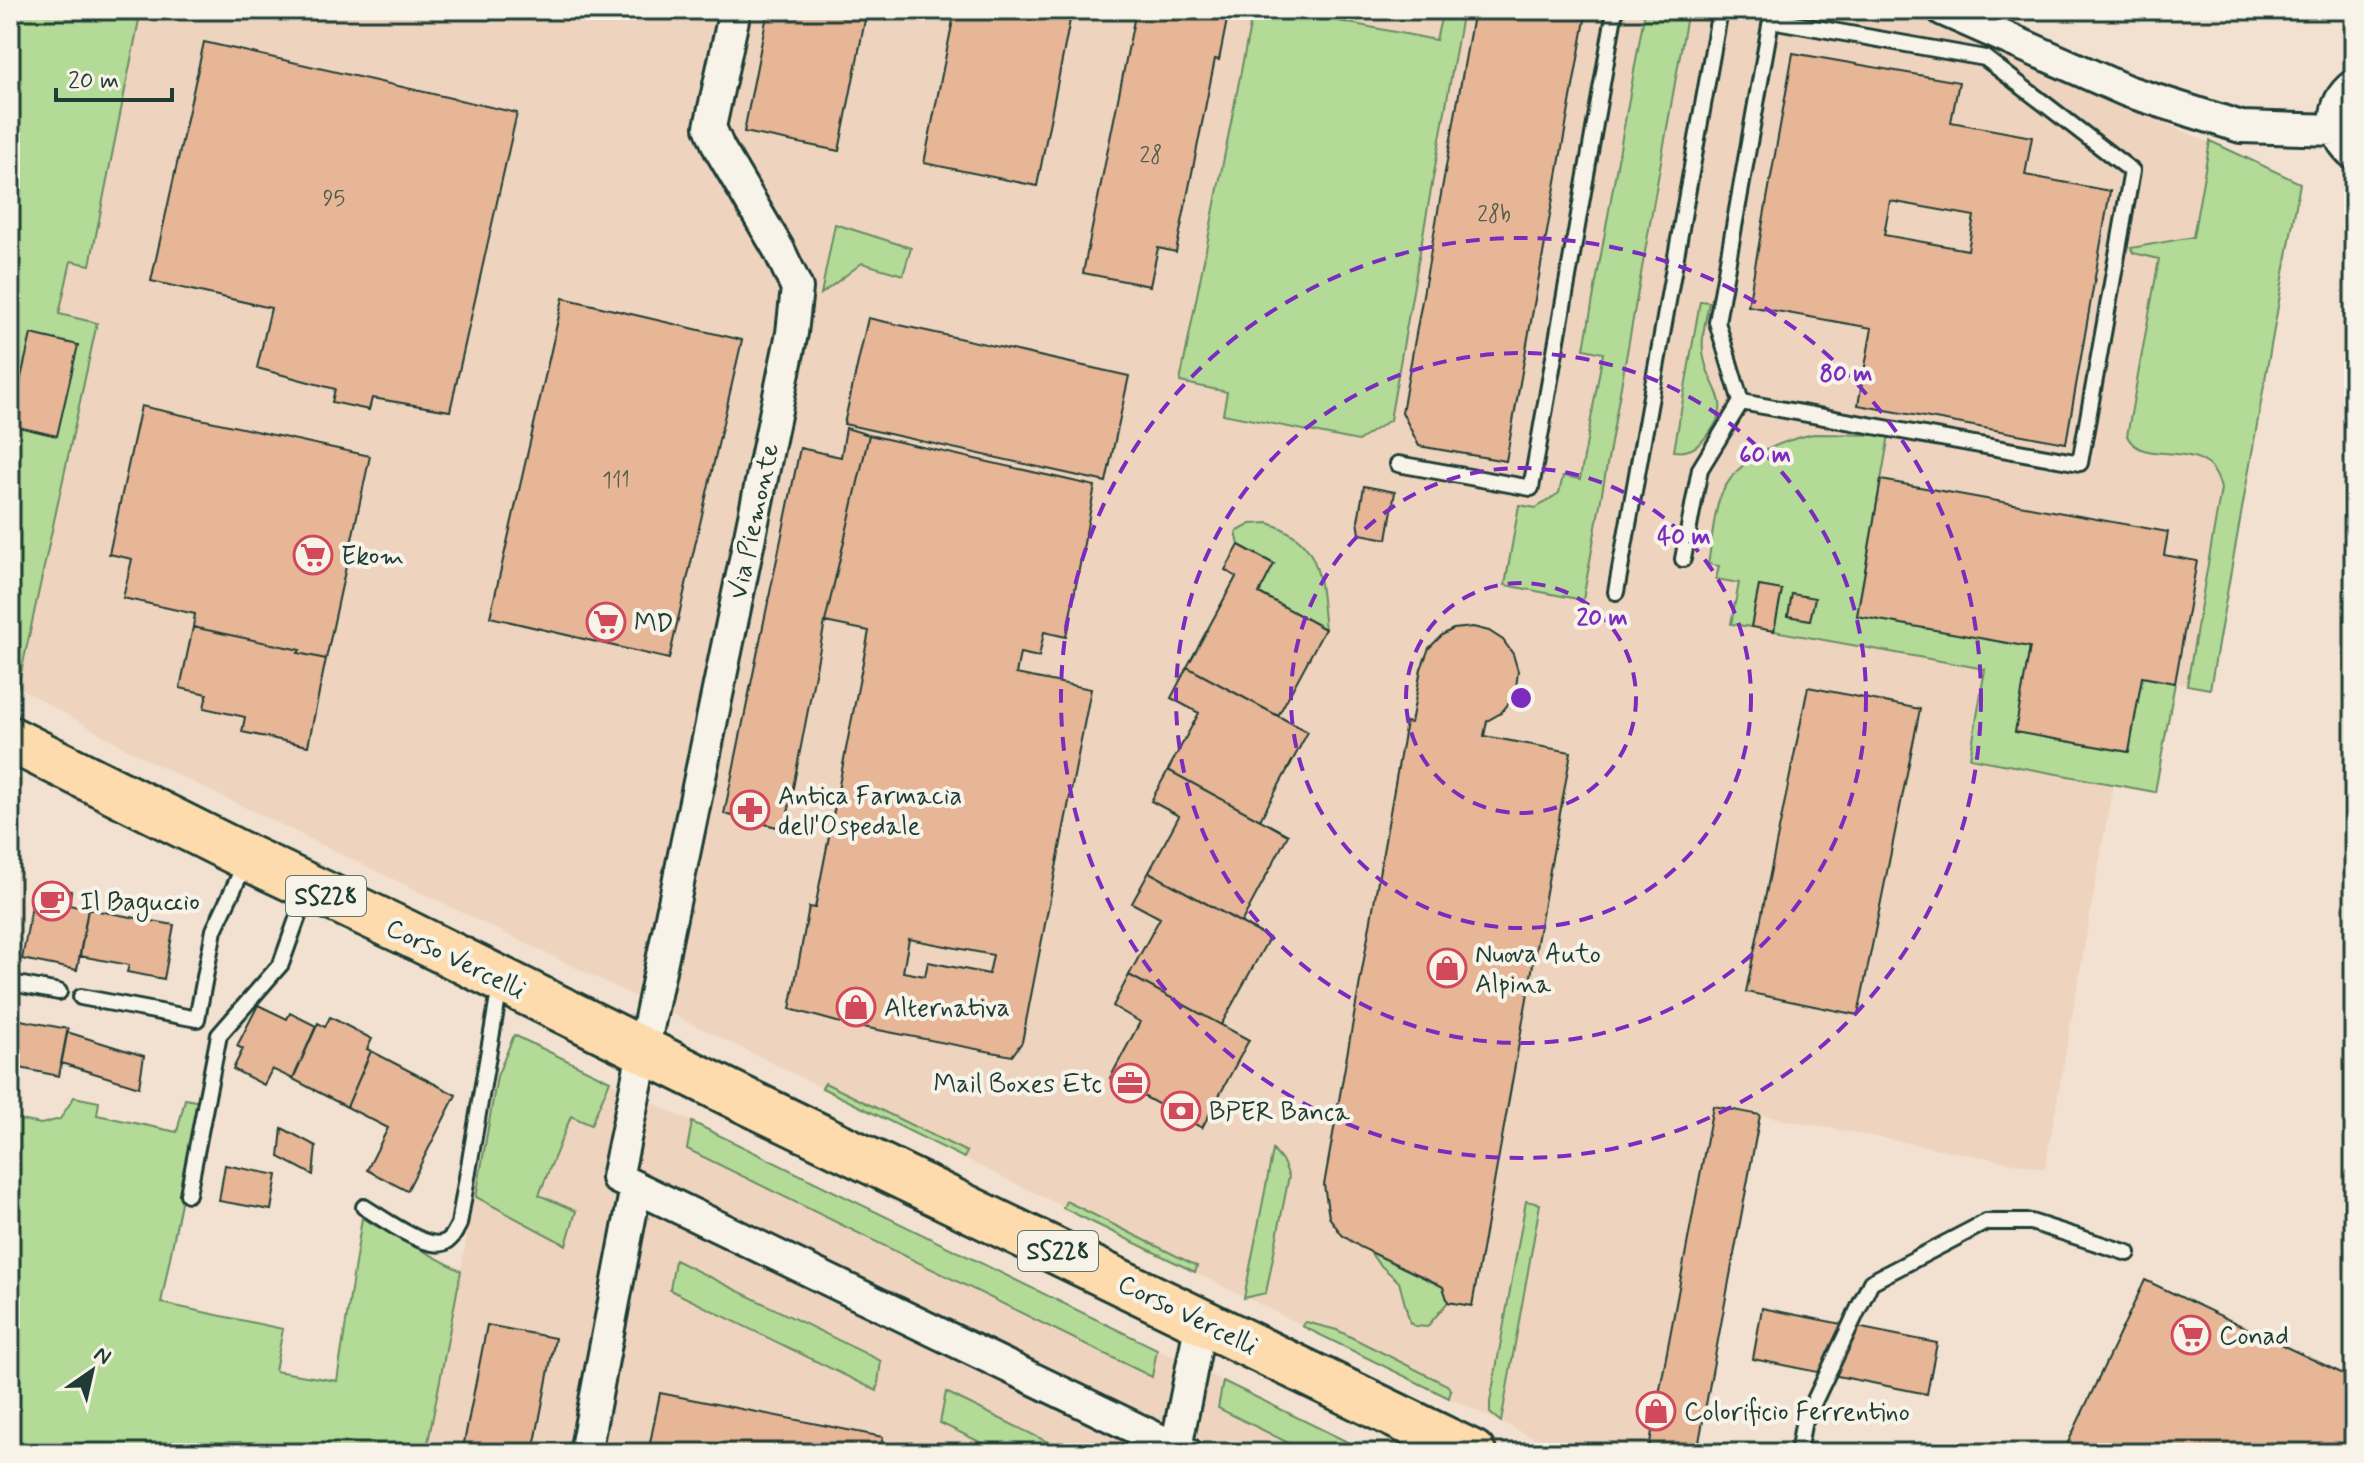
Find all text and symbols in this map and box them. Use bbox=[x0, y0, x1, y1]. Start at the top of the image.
scale bar bbox=[56, 52, 172, 102]
text: 20 m bbox=[68, 66, 119, 97]
house number: 28 bbox=[1140, 142, 1162, 170]
house number: 95 bbox=[323, 185, 345, 213]
house number: 28b bbox=[1477, 201, 1511, 229]
text: 80 m bbox=[1820, 359, 1872, 390]
street label: Via Piemonte bbox=[722, 440, 788, 603]
text: 60 m bbox=[1739, 440, 1791, 471]
house number: 111 bbox=[602, 467, 630, 495]
text: 40 m bbox=[1657, 522, 1711, 553]
supermarket icon: Ekom bbox=[292, 534, 334, 576]
place label: Ekom bbox=[341, 540, 404, 574]
supermarket icon: MD bbox=[585, 601, 627, 643]
text: 20 m bbox=[1576, 603, 1628, 634]
place label: MD bbox=[634, 607, 674, 641]
centre of rings bbox=[1507, 684, 1535, 712]
place label: Antica Farmacia dell'Ospedale bbox=[778, 780, 962, 844]
pharmacy icon: Antica Farmacia dell'Ospedale bbox=[729, 789, 771, 831]
road number: SS228 bbox=[286, 876, 366, 916]
cafe icon: Il Baguccio bbox=[31, 880, 73, 922]
place label: Il Baguccio bbox=[80, 886, 200, 922]
street label: Corso Vercelli bbox=[380, 911, 531, 1008]
place label: Nuova Auto Alpina bbox=[1475, 938, 1601, 1002]
shop icon: Nuova Auto Alpina bbox=[1426, 947, 1468, 989]
shop icon: Alternativa bbox=[835, 986, 877, 1028]
place label: Alternativa bbox=[884, 992, 1010, 1026]
office icon: Mail Boxes Etc bbox=[1109, 1062, 1151, 1104]
place label: Mail Boxes Etc bbox=[934, 1068, 1102, 1102]
bank icon: BPER Banca bbox=[1160, 1090, 1202, 1132]
place label: BPER Banca bbox=[1209, 1096, 1350, 1130]
road number: SS228 bbox=[1018, 1231, 1098, 1271]
street label: Corso Vercelli bbox=[1112, 1267, 1263, 1364]
supermarket icon: Conad bbox=[2170, 1314, 2212, 1356]
place label: Conad bbox=[2219, 1320, 2289, 1354]
north arrow bbox=[52, 1331, 132, 1411]
text: N bbox=[88, 1340, 116, 1372]
shop icon: Colorificio Ferrentino bbox=[1635, 1390, 1677, 1432]
place label: Colorificio Ferrentino bbox=[1684, 1396, 1910, 1430]

